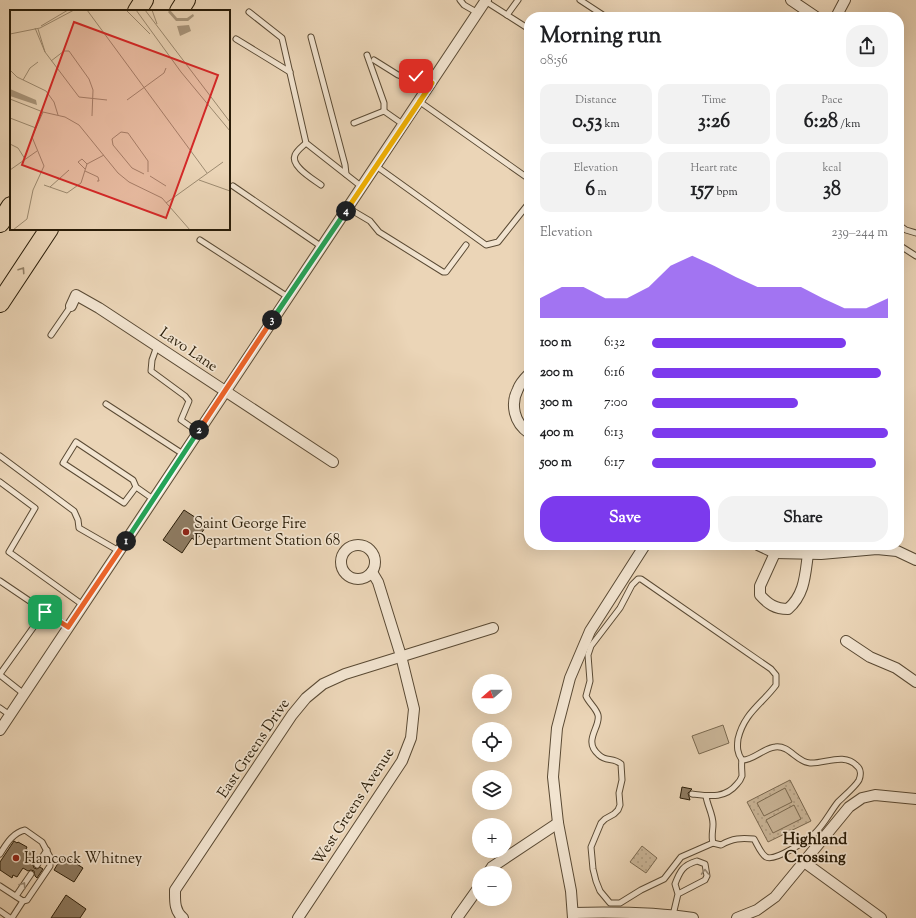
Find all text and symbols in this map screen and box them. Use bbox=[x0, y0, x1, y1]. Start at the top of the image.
inset map bbox=[10, 10, 230, 230]
text: Morning run bbox=[540, 21, 662, 53]
button: share bbox=[846, 25, 888, 67]
text: 08:56 bbox=[540, 52, 568, 70]
pin bbox=[399, 59, 433, 93]
icon: check bbox=[405, 65, 427, 87]
text: Distance bbox=[575, 92, 617, 108]
text: Time bbox=[702, 92, 726, 108]
text: Pace bbox=[821, 92, 843, 108]
text: 0.53 bbox=[572, 108, 602, 137]
text: 3:26 bbox=[698, 108, 730, 137]
text: 6:28 bbox=[804, 108, 838, 137]
text: km bbox=[602, 116, 620, 132]
text: /km bbox=[838, 116, 860, 132]
text: Elevation bbox=[574, 160, 618, 176]
text: Heart rate bbox=[691, 160, 737, 176]
text: kcal bbox=[823, 160, 841, 176]
text: 6 bbox=[585, 176, 595, 205]
text: 157 bbox=[690, 176, 714, 205]
text: 38 bbox=[823, 176, 841, 205]
text: m bbox=[595, 184, 607, 200]
text: bpm bbox=[714, 184, 738, 200]
pin: 4 bbox=[336, 201, 356, 221]
text: 4 bbox=[343, 203, 349, 219]
text: Elevation bbox=[540, 224, 593, 242]
text: 239–244 m bbox=[831, 224, 888, 242]
one-way arrow bbox=[17, 268, 24, 275]
pin: 3 bbox=[262, 310, 282, 330]
text: 3 bbox=[270, 312, 274, 328]
street label: Lavo Lane bbox=[155, 323, 221, 377]
text: 100 m bbox=[540, 334, 572, 352]
text: 6:32 bbox=[604, 334, 625, 352]
text: 200 m bbox=[540, 364, 573, 382]
text: 6:16 bbox=[604, 364, 625, 382]
text: 300 m bbox=[540, 394, 572, 412]
text: 7:00 bbox=[604, 394, 628, 412]
pin: 2 bbox=[189, 420, 209, 440]
text: 2 bbox=[196, 422, 202, 438]
text: 400 m bbox=[540, 424, 574, 442]
text: 6:13 bbox=[604, 424, 623, 442]
text: 500 m bbox=[540, 454, 572, 472]
text: 6:17 bbox=[604, 454, 625, 472]
button: Save bbox=[540, 496, 710, 542]
button: Share bbox=[718, 496, 888, 542]
place label: Saint George Fire Department Station 68 bbox=[194, 514, 340, 552]
marker: Saint George Fire Department Station 68 bbox=[181, 527, 191, 537]
pin: 1 bbox=[116, 531, 136, 551]
text: 1 bbox=[124, 533, 128, 549]
pin bbox=[28, 595, 62, 629]
icon: arrive bbox=[34, 601, 56, 623]
north arrow bbox=[472, 674, 512, 714]
map controls bbox=[472, 674, 512, 906]
street label: East Greens Drive bbox=[213, 695, 295, 803]
button: locate bbox=[472, 722, 512, 762]
street label: West Greens Avenue bbox=[308, 744, 400, 870]
button: layers bbox=[472, 770, 512, 810]
button: + bbox=[472, 818, 512, 858]
district label: Highland Crossing bbox=[783, 829, 848, 870]
place label: Hancock Whitney bbox=[24, 849, 143, 870]
marker: Hancock Whitney bbox=[11, 853, 21, 863]
button: − bbox=[472, 866, 512, 906]
one-way arrow bbox=[701, 869, 710, 875]
one-way arrow bbox=[18, 882, 26, 889]

